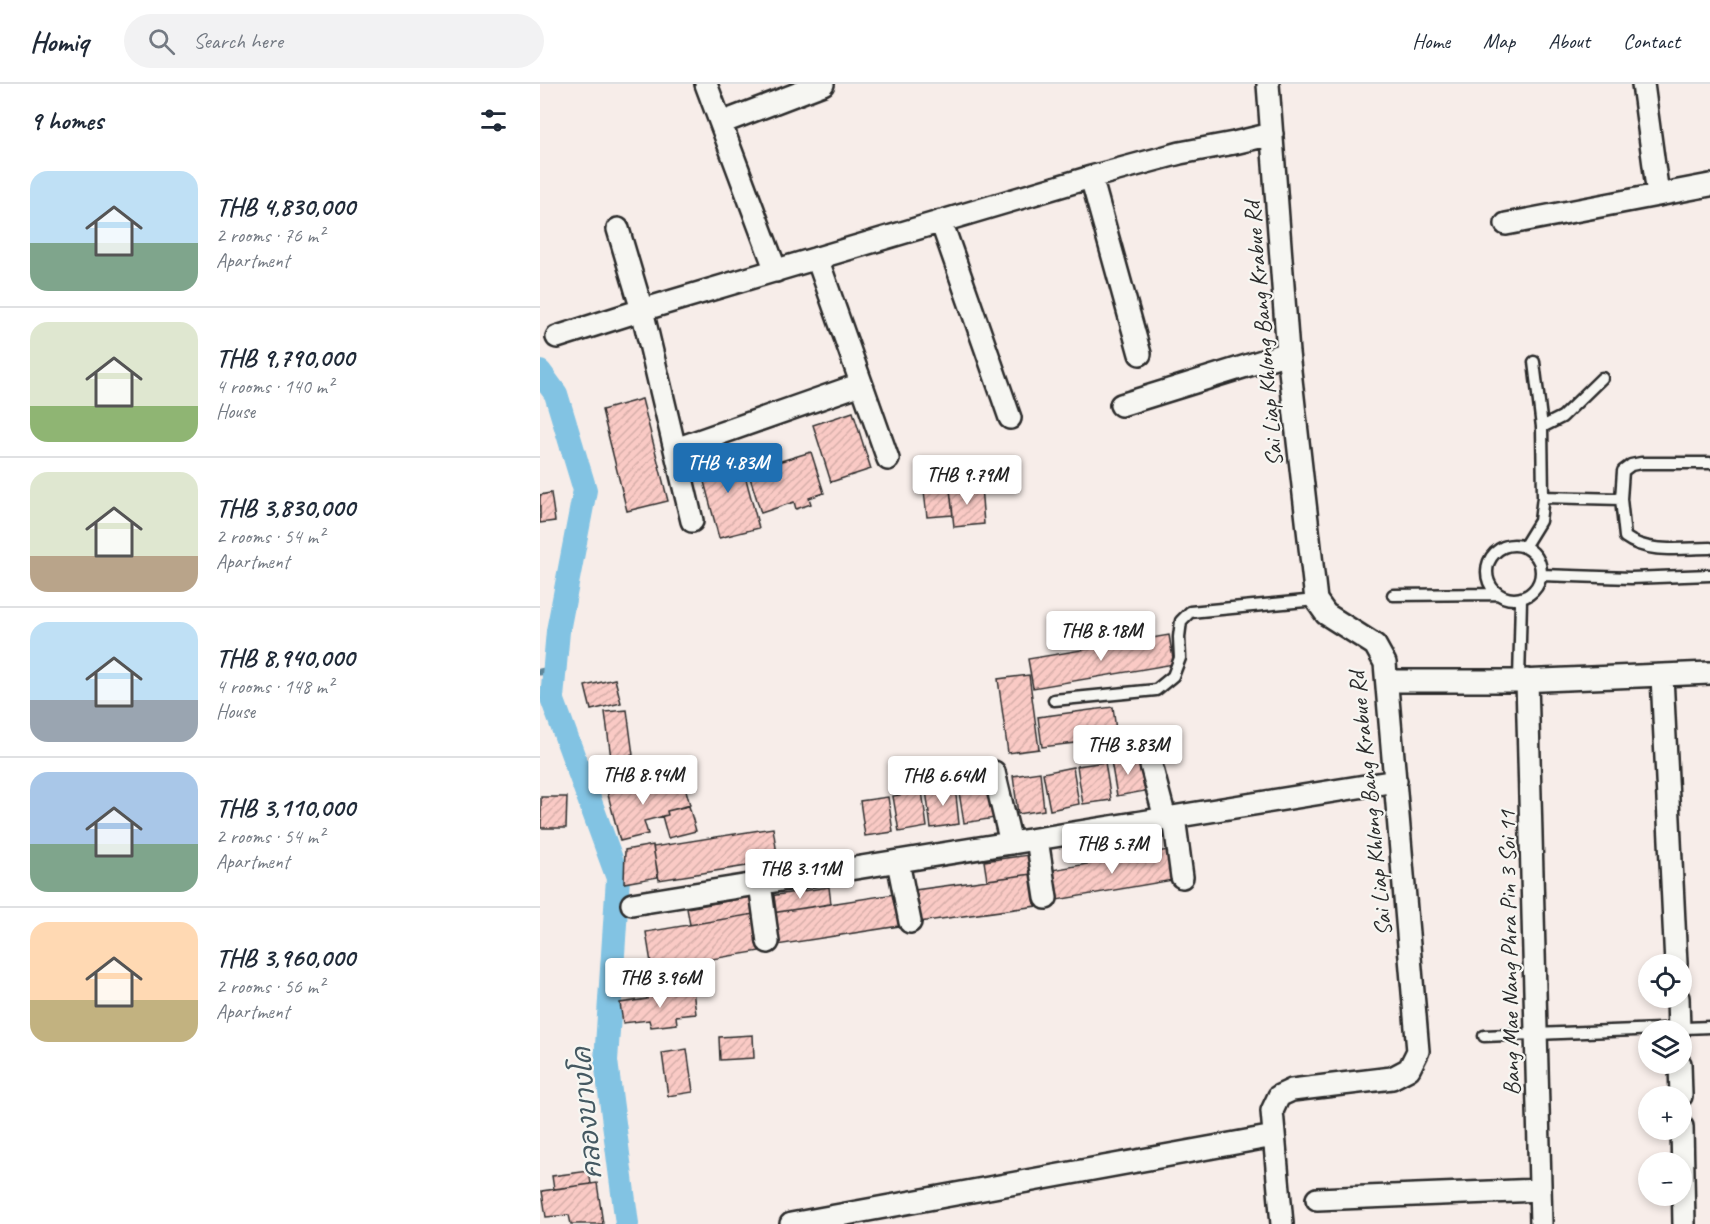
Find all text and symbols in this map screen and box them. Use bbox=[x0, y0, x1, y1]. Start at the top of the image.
search box bbox=[124, 14, 544, 68]
text: Homiq bbox=[30, 24, 88, 59]
icon: search bbox=[145, 25, 178, 58]
text: Search here bbox=[193, 27, 283, 55]
text: Home bbox=[1412, 28, 1450, 54]
text: Map bbox=[1483, 28, 1515, 54]
text: About bbox=[1548, 28, 1590, 54]
text: Contact bbox=[1623, 28, 1680, 54]
text: 9 homes bbox=[30, 104, 103, 137]
icon: filters bbox=[477, 104, 510, 137]
text: THB 4,830,000 bbox=[216, 190, 355, 223]
icon: home bbox=[78, 195, 150, 267]
street label: Sai Liap Khlong Bang Krabue Rd bbox=[1236, 197, 1290, 468]
text: 2 rooms · 76 m² bbox=[216, 223, 324, 248]
text: Apartment bbox=[216, 248, 289, 273]
text: THB 9,790,000 bbox=[216, 341, 354, 374]
icon: home bbox=[78, 346, 150, 418]
text: 4 rooms · 140 m² bbox=[216, 374, 333, 399]
text: House bbox=[216, 399, 255, 424]
pin: THB 4.83M bbox=[659, 443, 797, 494]
text: THB 4.83M bbox=[687, 450, 769, 475]
pin: THB 9.79M bbox=[898, 455, 1036, 506]
text: THB 9.79M bbox=[927, 462, 1007, 487]
text: THB 3,830,000 bbox=[216, 491, 355, 524]
icon: home bbox=[78, 496, 150, 568]
text: 2 rooms · 54 m² bbox=[216, 524, 324, 549]
text: Apartment bbox=[216, 549, 289, 574]
pin: THB 8.18M bbox=[1032, 611, 1170, 662]
text: THB 8.18M bbox=[1060, 618, 1142, 643]
text: THB 8,940,000 bbox=[216, 641, 355, 674]
icon: home bbox=[78, 646, 150, 718]
street label: Sai Liap Khlong Bang Krabue Rd bbox=[1341, 667, 1399, 938]
text: 4 rooms · 148 m² bbox=[216, 674, 333, 699]
text: House bbox=[216, 699, 255, 724]
pin: THB 3.83M bbox=[1059, 725, 1197, 776]
text: THB 3.83M bbox=[1087, 732, 1169, 757]
pin: THB 8.94M bbox=[574, 755, 712, 806]
pin: THB 6.64M bbox=[874, 756, 1012, 807]
text: THB 8.94M bbox=[602, 762, 684, 787]
text: THB 6.64M bbox=[902, 763, 984, 788]
text: THB 3,110,000 bbox=[216, 791, 355, 824]
icon: home bbox=[78, 796, 150, 868]
street label: Bang Mae Nang Phra Pin 3 Soi 11 bbox=[1491, 809, 1526, 1096]
text: 2 rooms · 54 m² bbox=[216, 824, 324, 849]
pin: THB 5.7M bbox=[1050, 824, 1174, 875]
text: THB 5.7M bbox=[1076, 831, 1148, 856]
text: Apartment bbox=[216, 849, 289, 874]
pin: THB 3.11M bbox=[731, 849, 869, 900]
text: THB 3.11M bbox=[759, 856, 841, 881]
text: THB 3,960,000 bbox=[216, 941, 355, 974]
icon: home bbox=[78, 946, 150, 1018]
map controls bbox=[1638, 954, 1692, 1206]
button: locate bbox=[1638, 954, 1692, 1008]
pin: THB 3.96M bbox=[591, 958, 729, 1009]
text: THB 3.96M bbox=[619, 965, 701, 990]
text: 2 rooms · 56 m² bbox=[216, 974, 324, 999]
text: Apartment bbox=[216, 999, 289, 1024]
button: layers bbox=[1638, 1020, 1692, 1074]
water label: คลองบางโค bbox=[564, 1045, 609, 1180]
button: + bbox=[1638, 1086, 1692, 1140]
button: − bbox=[1638, 1152, 1692, 1206]

